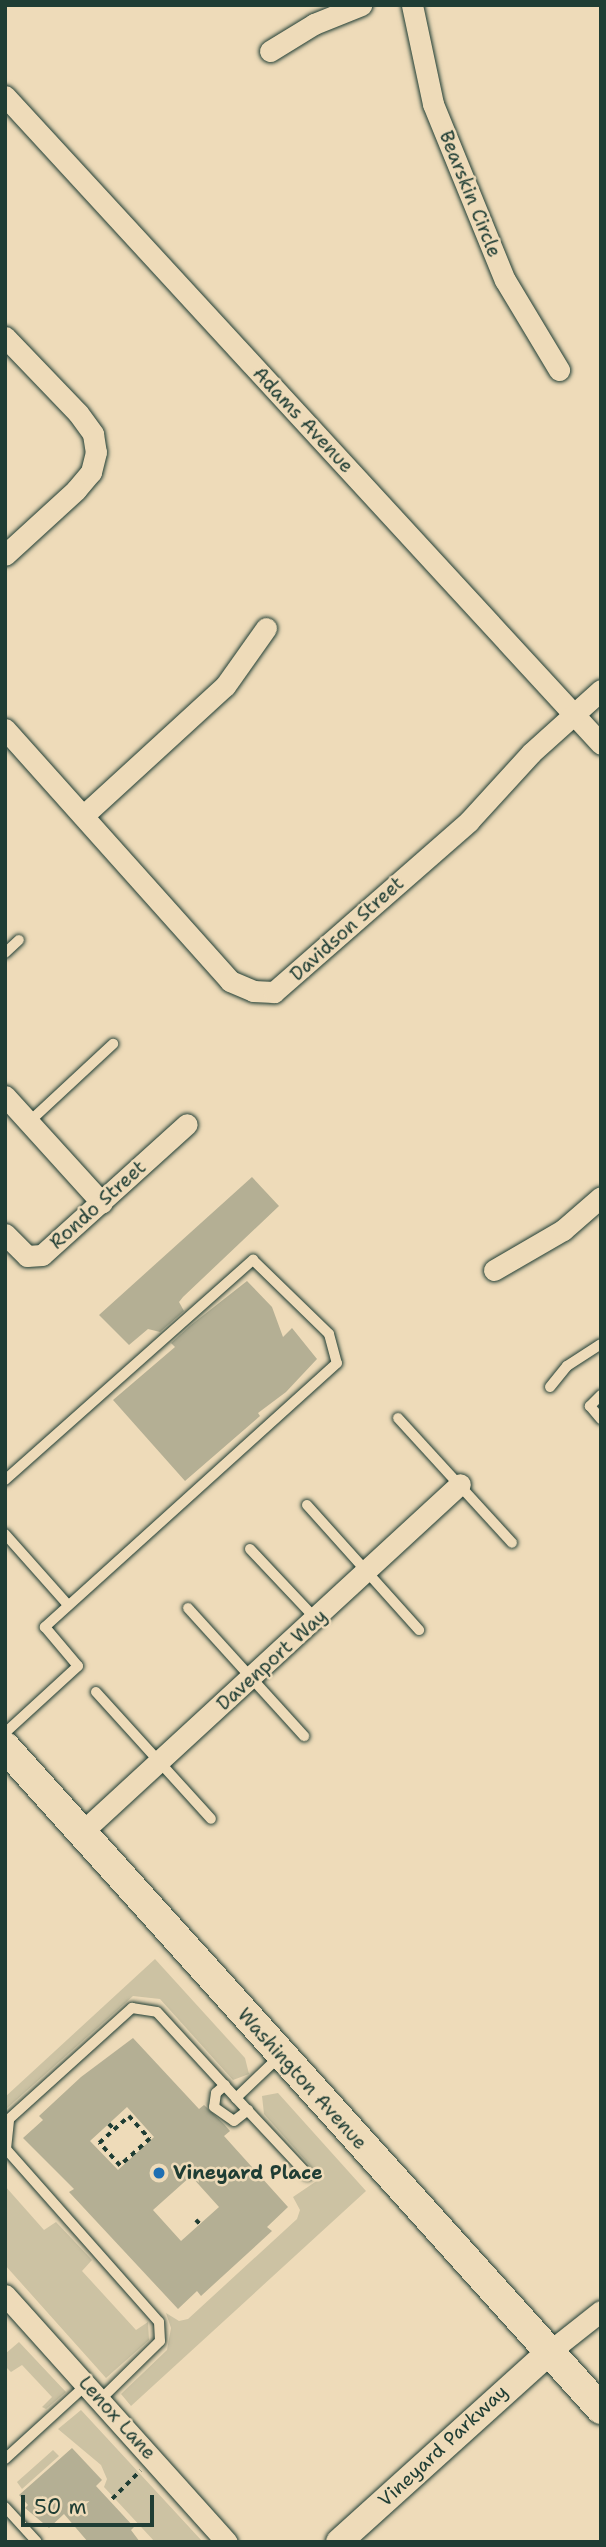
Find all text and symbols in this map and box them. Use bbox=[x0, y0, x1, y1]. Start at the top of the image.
street label: Bearskin Circle bbox=[434, 128, 506, 260]
street label: Adams Avenue bbox=[248, 362, 358, 478]
street label: Davidson Street bbox=[285, 872, 409, 986]
street label: Rondo Street bbox=[45, 1156, 151, 1254]
street label: Davenport Way bbox=[212, 1605, 332, 1715]
street label: Washington Avenue bbox=[233, 2004, 371, 2154]
place label: Vineyard Place bbox=[173, 2162, 323, 2184]
marker: Vineyard Place bbox=[151, 2165, 167, 2181]
street label: Lenox Lane bbox=[74, 2372, 160, 2464]
street label: Vineyard Parkway bbox=[374, 2380, 512, 2512]
scale bar bbox=[24, 2480, 158, 2524]
text: 50 m bbox=[34, 2493, 87, 2521]

